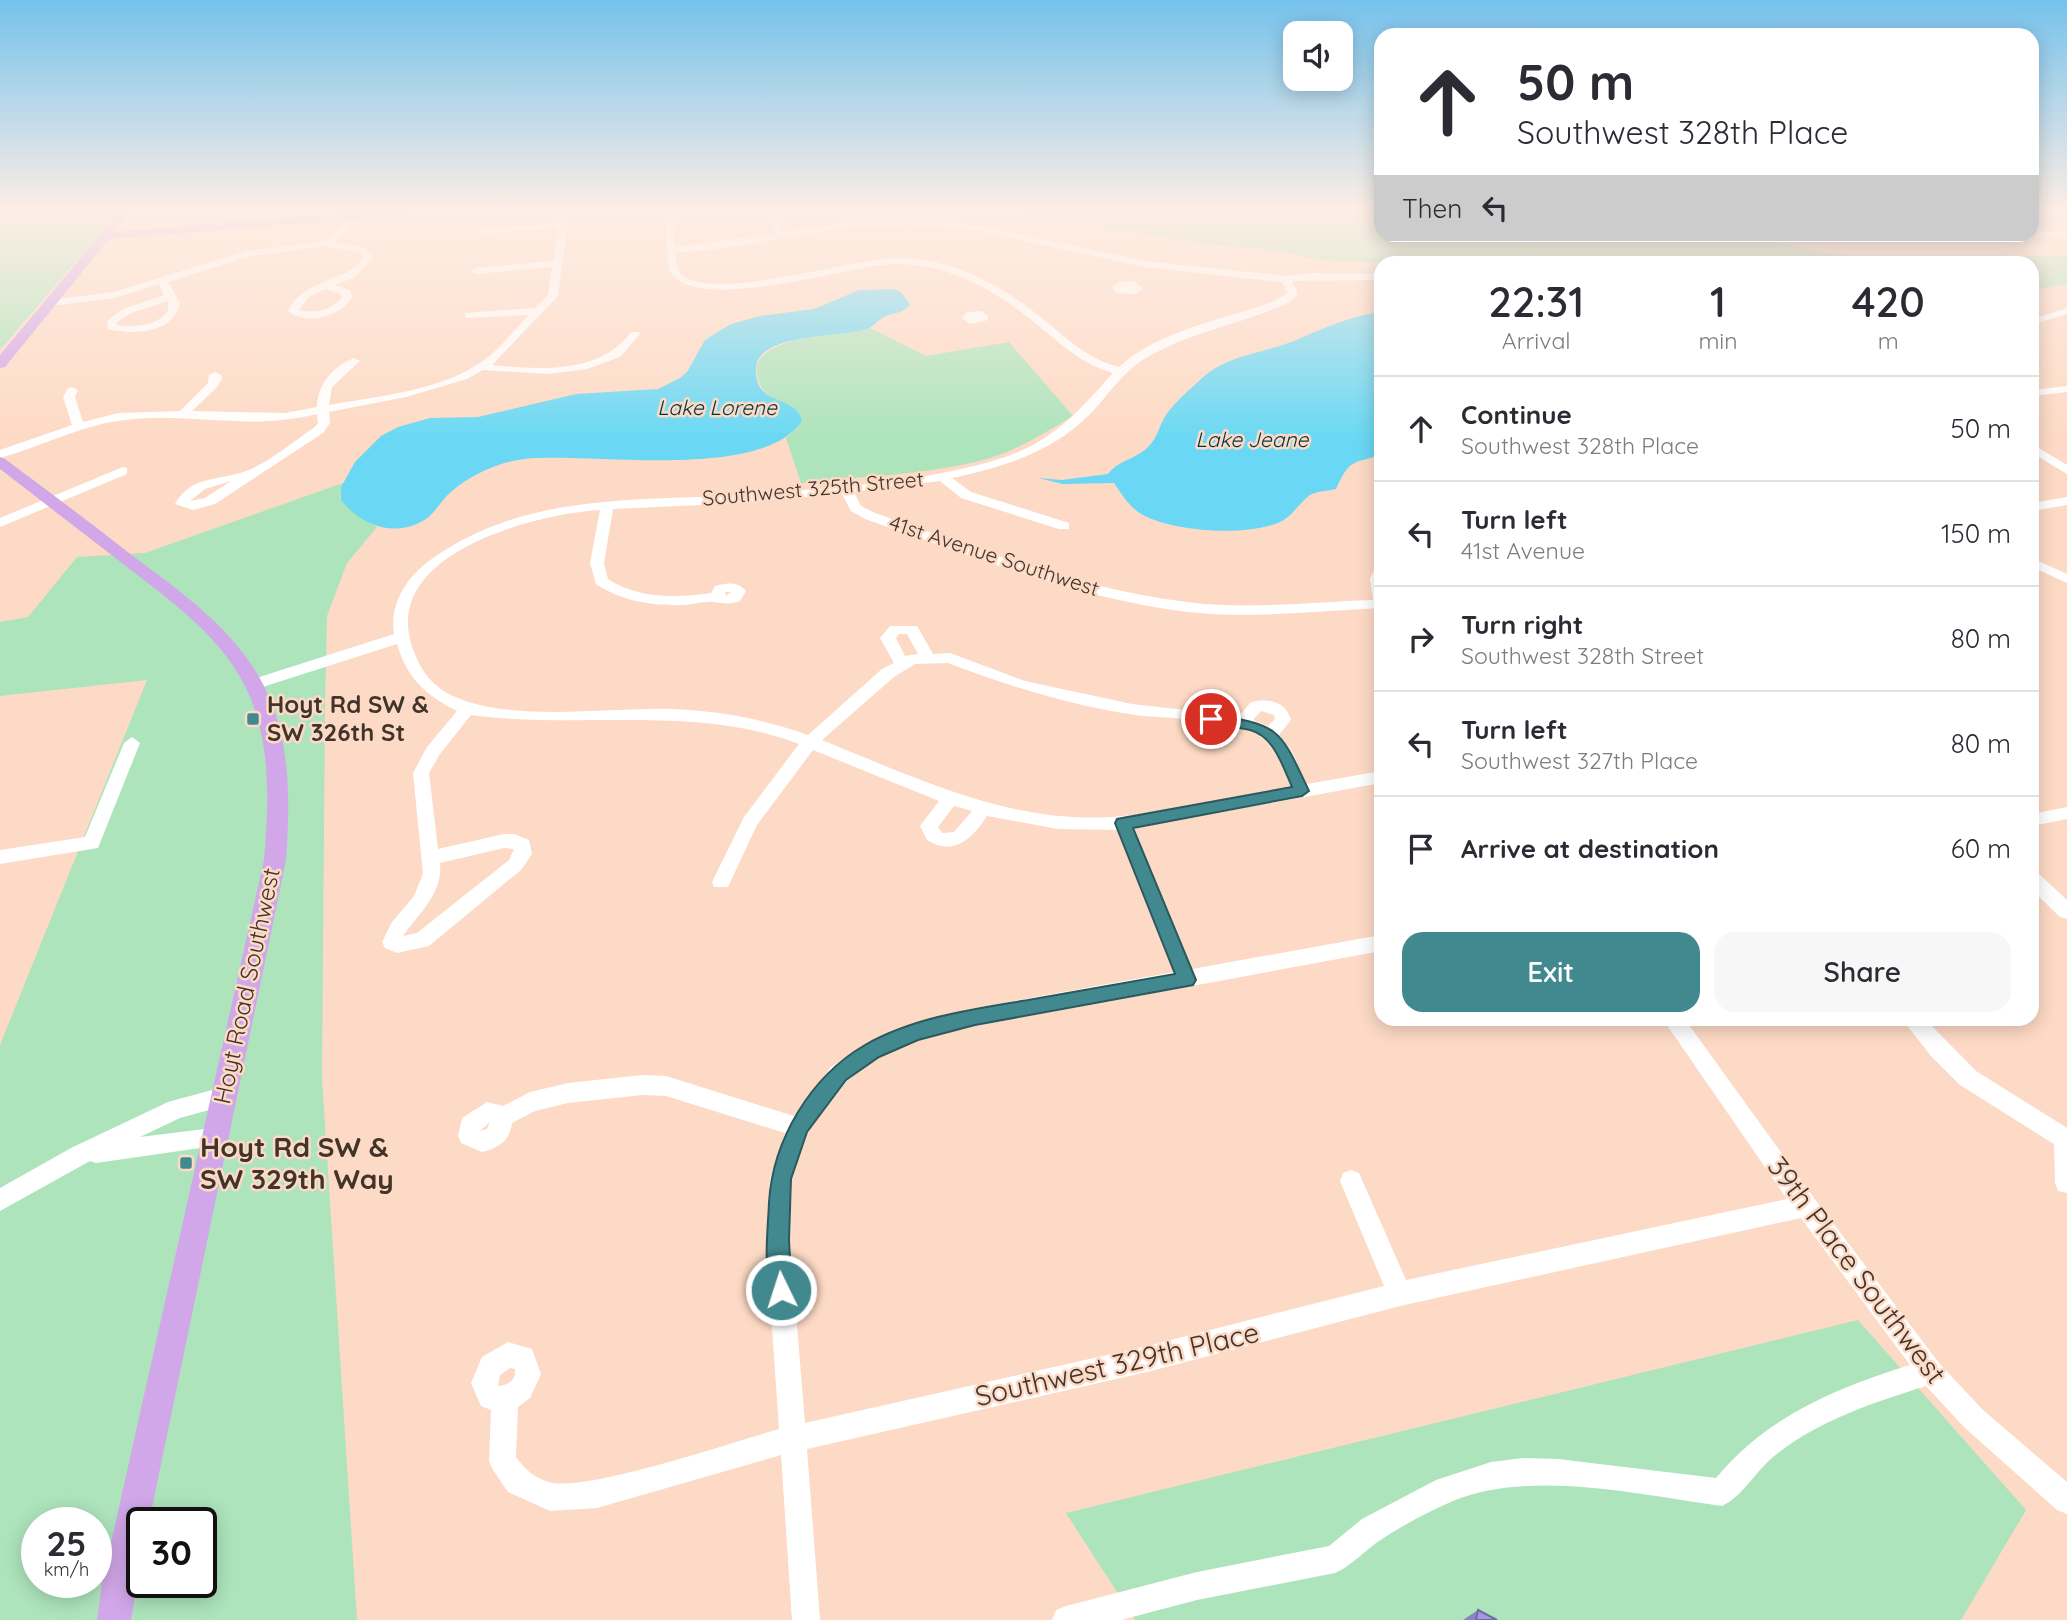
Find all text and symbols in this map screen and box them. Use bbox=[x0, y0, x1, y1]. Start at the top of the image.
map controls bbox=[1283, 21, 1353, 91]
button: sound bbox=[1283, 21, 1353, 91]
text: 50 m bbox=[1517, 51, 1634, 112]
icon: ahead bbox=[1402, 56, 1493, 147]
text: Southwest 328th Place bbox=[1517, 112, 1848, 152]
icon: left bbox=[1476, 189, 1514, 227]
text: Then bbox=[1402, 192, 1462, 225]
text: 22:31 bbox=[1488, 275, 1584, 328]
text: 1 bbox=[1710, 275, 1726, 328]
text: 420 bbox=[1852, 275, 1925, 328]
text: Arrival bbox=[1502, 326, 1571, 355]
text: min bbox=[1698, 326, 1738, 355]
text: m bbox=[1878, 326, 1899, 355]
water label: Lake Lorene bbox=[657, 394, 778, 420]
text: Continue bbox=[1461, 398, 1572, 431]
icon: ahead bbox=[1402, 410, 1440, 448]
text: 50 m bbox=[1951, 412, 2011, 445]
water label: Lake Jeane bbox=[1196, 426, 1310, 452]
text: Southwest 328th Place bbox=[1461, 431, 1699, 460]
street label: Southwest 325th Street bbox=[701, 465, 925, 511]
text: Turn left bbox=[1461, 503, 1568, 536]
street label: 41st Avenue Southwest bbox=[886, 509, 1102, 601]
icon: left bbox=[1402, 515, 1440, 553]
text: 150 m bbox=[1941, 517, 2011, 550]
text: 41st Avenue bbox=[1461, 536, 1585, 565]
text: Turn right bbox=[1461, 608, 1583, 641]
icon: right bbox=[1402, 620, 1440, 658]
text: 80 m bbox=[1951, 622, 2011, 655]
text: Southwest 328th Street bbox=[1461, 641, 1704, 670]
place label: Hoyt Rd SW & SW 326th St bbox=[267, 689, 429, 747]
pin bbox=[1181, 689, 1241, 749]
icon: arrive bbox=[1192, 700, 1230, 738]
marker: Hoyt Rd SW & SW 326th St bbox=[245, 711, 261, 727]
text: Turn left bbox=[1461, 713, 1568, 746]
icon: left bbox=[1402, 725, 1440, 763]
text: 80 m bbox=[1951, 727, 2011, 760]
text: Southwest 327th Place bbox=[1461, 746, 1698, 775]
icon: arrive bbox=[1402, 830, 1440, 868]
text: Arrive at destination bbox=[1461, 832, 1719, 865]
text: 60 m bbox=[1951, 832, 2011, 865]
street label: Hoyt Road Southwest bbox=[206, 865, 286, 1107]
button: Exit bbox=[1402, 932, 1700, 1012]
button: Share bbox=[1714, 932, 2011, 1012]
place label: Hoyt Rd SW & SW 329th Way bbox=[200, 1129, 394, 1196]
street label: 39th Place Southwest bbox=[1761, 1149, 1954, 1390]
marker: Hoyt Rd SW & SW 329th Way bbox=[178, 1155, 194, 1171]
position arrow bbox=[744, 1253, 818, 1327]
street label: Southwest 329th Place bbox=[971, 1314, 1262, 1413]
speed limit sign: 30 bbox=[126, 1507, 217, 1598]
text: 25 bbox=[46, 1521, 87, 1565]
text: km/h bbox=[44, 1558, 89, 1581]

